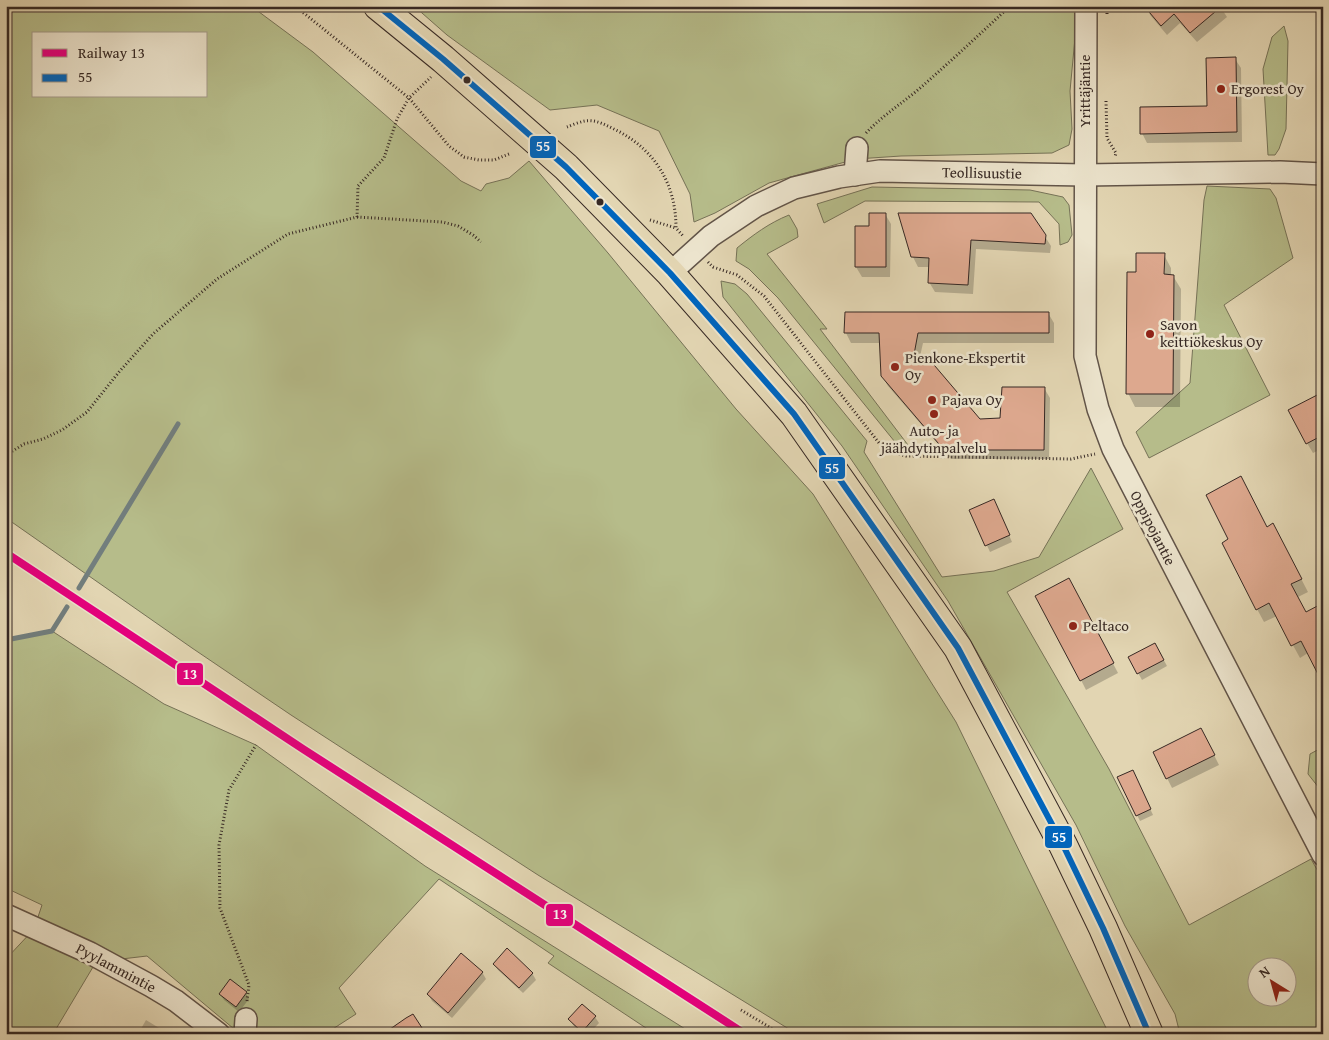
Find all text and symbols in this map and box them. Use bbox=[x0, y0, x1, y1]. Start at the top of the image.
legend bbox=[32, 32, 208, 98]
text: Railway 13 bbox=[78, 42, 145, 63]
street label: Yrittäjäntie bbox=[1074, 54, 1095, 128]
text: 55 bbox=[78, 66, 92, 87]
unlabelled marker bbox=[462, 75, 472, 85]
place label: Ergorest Oy bbox=[1231, 78, 1305, 99]
marker: Ergorest Oy bbox=[1215, 83, 1227, 95]
line badge: 55 bbox=[529, 135, 557, 159]
text: 55 bbox=[536, 136, 550, 156]
street label: Teollisuustie bbox=[942, 161, 1022, 184]
unlabelled marker bbox=[595, 197, 605, 207]
place label: Savon keittiökeskus Oy bbox=[1160, 314, 1263, 352]
marker: Savon keittiökeskus Oy bbox=[1144, 328, 1156, 340]
place label: Pienkone-Ekspertit Oy bbox=[905, 347, 1026, 385]
marker: Pienkone-Ekspertit Oy bbox=[889, 361, 901, 373]
place label: Pajava Oy bbox=[942, 389, 1003, 410]
marker: Pajava Oy bbox=[926, 394, 938, 406]
marker: Auto- ja jäähdytinpalvelu bbox=[928, 408, 940, 420]
place label: Auto- ja jäähdytinpalvelu bbox=[879, 420, 988, 458]
line badge: 55 bbox=[818, 456, 846, 480]
text: 55 bbox=[825, 458, 839, 478]
street label: Oppipojantie bbox=[1126, 487, 1181, 569]
place label: Peltaco bbox=[1083, 615, 1129, 636]
marker: Peltaco bbox=[1067, 620, 1079, 632]
line badge: 13 bbox=[176, 662, 204, 686]
text: 13 bbox=[183, 664, 197, 684]
line badge: 55 bbox=[1044, 825, 1073, 849]
text: 55 bbox=[1052, 827, 1066, 847]
line badge: 13 bbox=[545, 903, 574, 927]
text: 13 bbox=[553, 904, 567, 924]
street label: Pyylammintie bbox=[72, 938, 160, 997]
north arrow bbox=[1246, 958, 1296, 1008]
text: N bbox=[1254, 960, 1274, 982]

